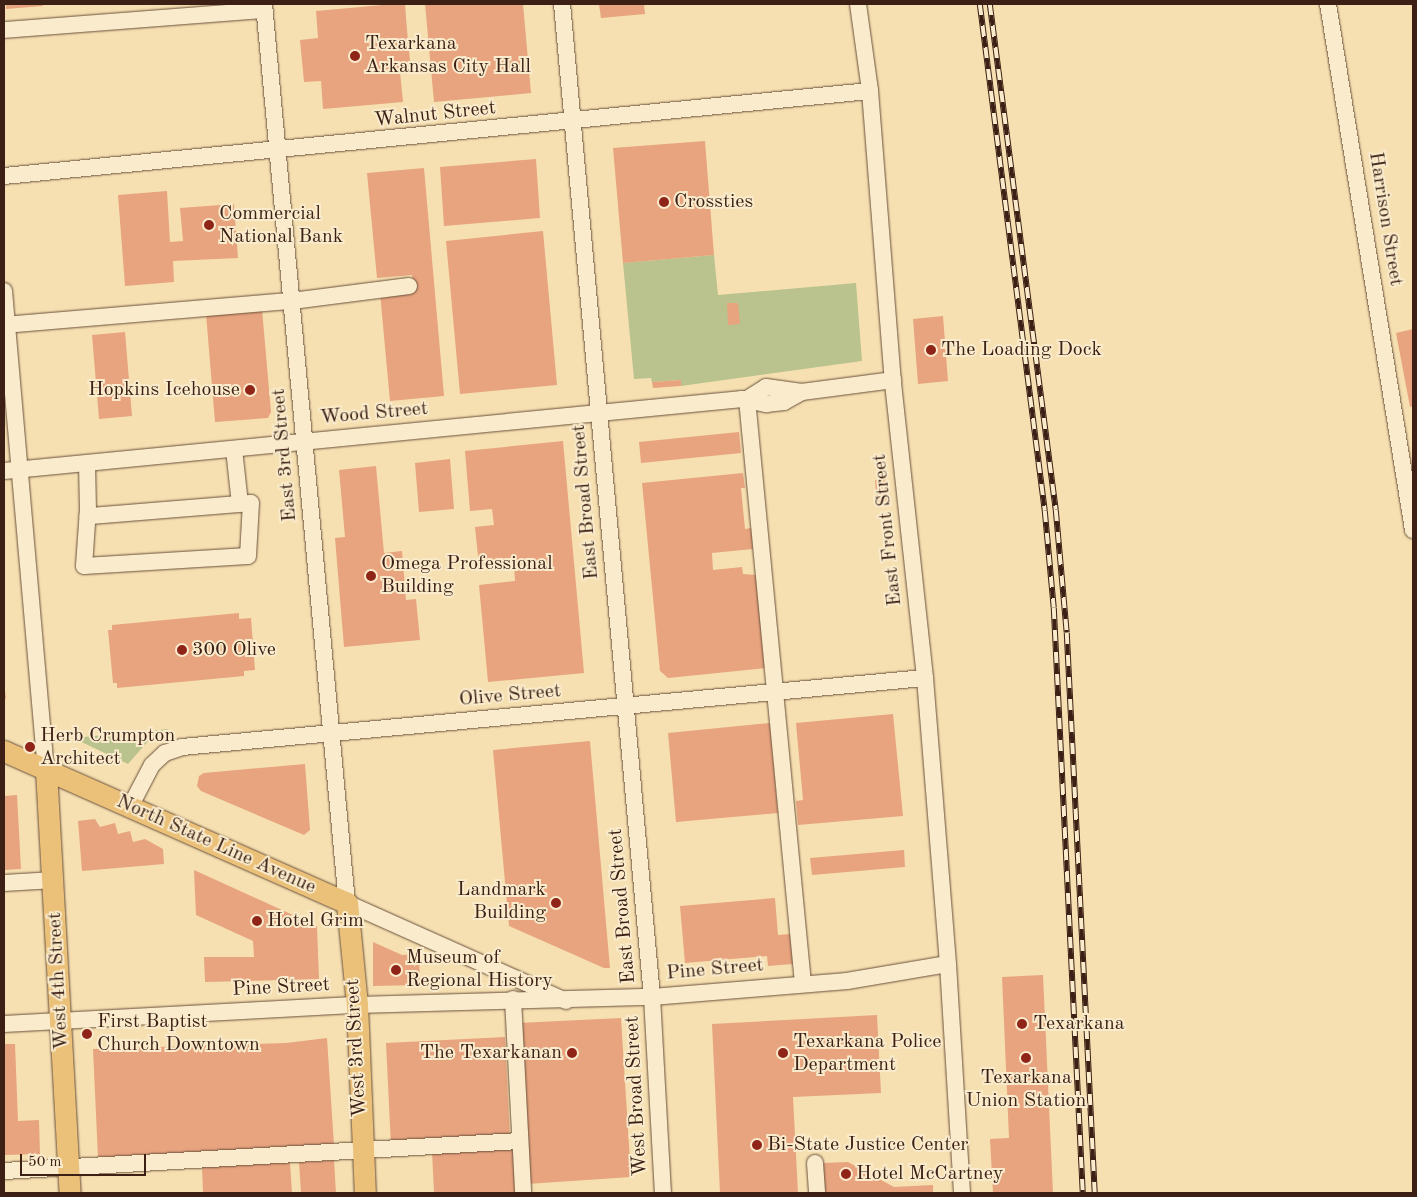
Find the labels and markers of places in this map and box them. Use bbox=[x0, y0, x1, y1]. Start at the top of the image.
place label: Texarkana Arkansas City Hall bbox=[365, 32, 531, 79]
marker: Texarkana Arkansas City Hall bbox=[349, 50, 361, 62]
place label: Crossties bbox=[674, 190, 753, 214]
marker: Crossties bbox=[658, 196, 670, 208]
place label: Commercial National Bank bbox=[219, 202, 343, 249]
marker: Commercial National Bank bbox=[203, 219, 215, 231]
place label: The Loading Dock bbox=[941, 338, 1102, 362]
marker: The Loading Dock bbox=[925, 344, 937, 356]
place label: Hopkins Icehouse bbox=[88, 378, 240, 402]
marker: Hopkins Icehouse bbox=[244, 384, 256, 396]
place label: Omega Professional Building bbox=[381, 552, 553, 599]
marker: Omega Professional Building bbox=[365, 570, 377, 582]
place label: 300 Olive bbox=[192, 638, 276, 662]
marker: 300 Olive bbox=[176, 644, 188, 656]
place label: Herb Crumpton Architect bbox=[40, 724, 175, 771]
marker: Herb Crumpton Architect bbox=[24, 741, 36, 753]
place label: Landmark Building bbox=[457, 879, 546, 926]
marker: Landmark Building bbox=[550, 897, 562, 909]
place label: Hotel Grim bbox=[267, 909, 364, 933]
marker: Hotel Grim bbox=[251, 915, 263, 927]
place label: Museum of Regional History bbox=[406, 946, 553, 993]
marker: Museum of Regional History bbox=[390, 964, 402, 976]
place label: First Baptist Church Downtown bbox=[97, 1010, 260, 1057]
place label: Texarkana bbox=[1033, 1012, 1125, 1036]
marker: Texarkana bbox=[1015, 1017, 1029, 1031]
marker: First Baptist Church Downtown bbox=[81, 1028, 93, 1040]
place label: Texarkana Police Department bbox=[793, 1030, 941, 1077]
place label: The Texarkanan bbox=[420, 1041, 562, 1065]
marker: The Texarkanan bbox=[566, 1047, 578, 1059]
marker: Texarkana Police Department bbox=[777, 1047, 789, 1059]
marker: Texarkana Union Station bbox=[1020, 1052, 1032, 1064]
place label: Texarkana Union Station bbox=[966, 1066, 1086, 1113]
place label: Bi-State Justice Center bbox=[767, 1133, 969, 1157]
marker: Bi-State Justice Center bbox=[751, 1139, 763, 1151]
place label: Hotel McCartney bbox=[856, 1162, 1003, 1186]
marker: Hotel McCartney bbox=[840, 1168, 852, 1180]

